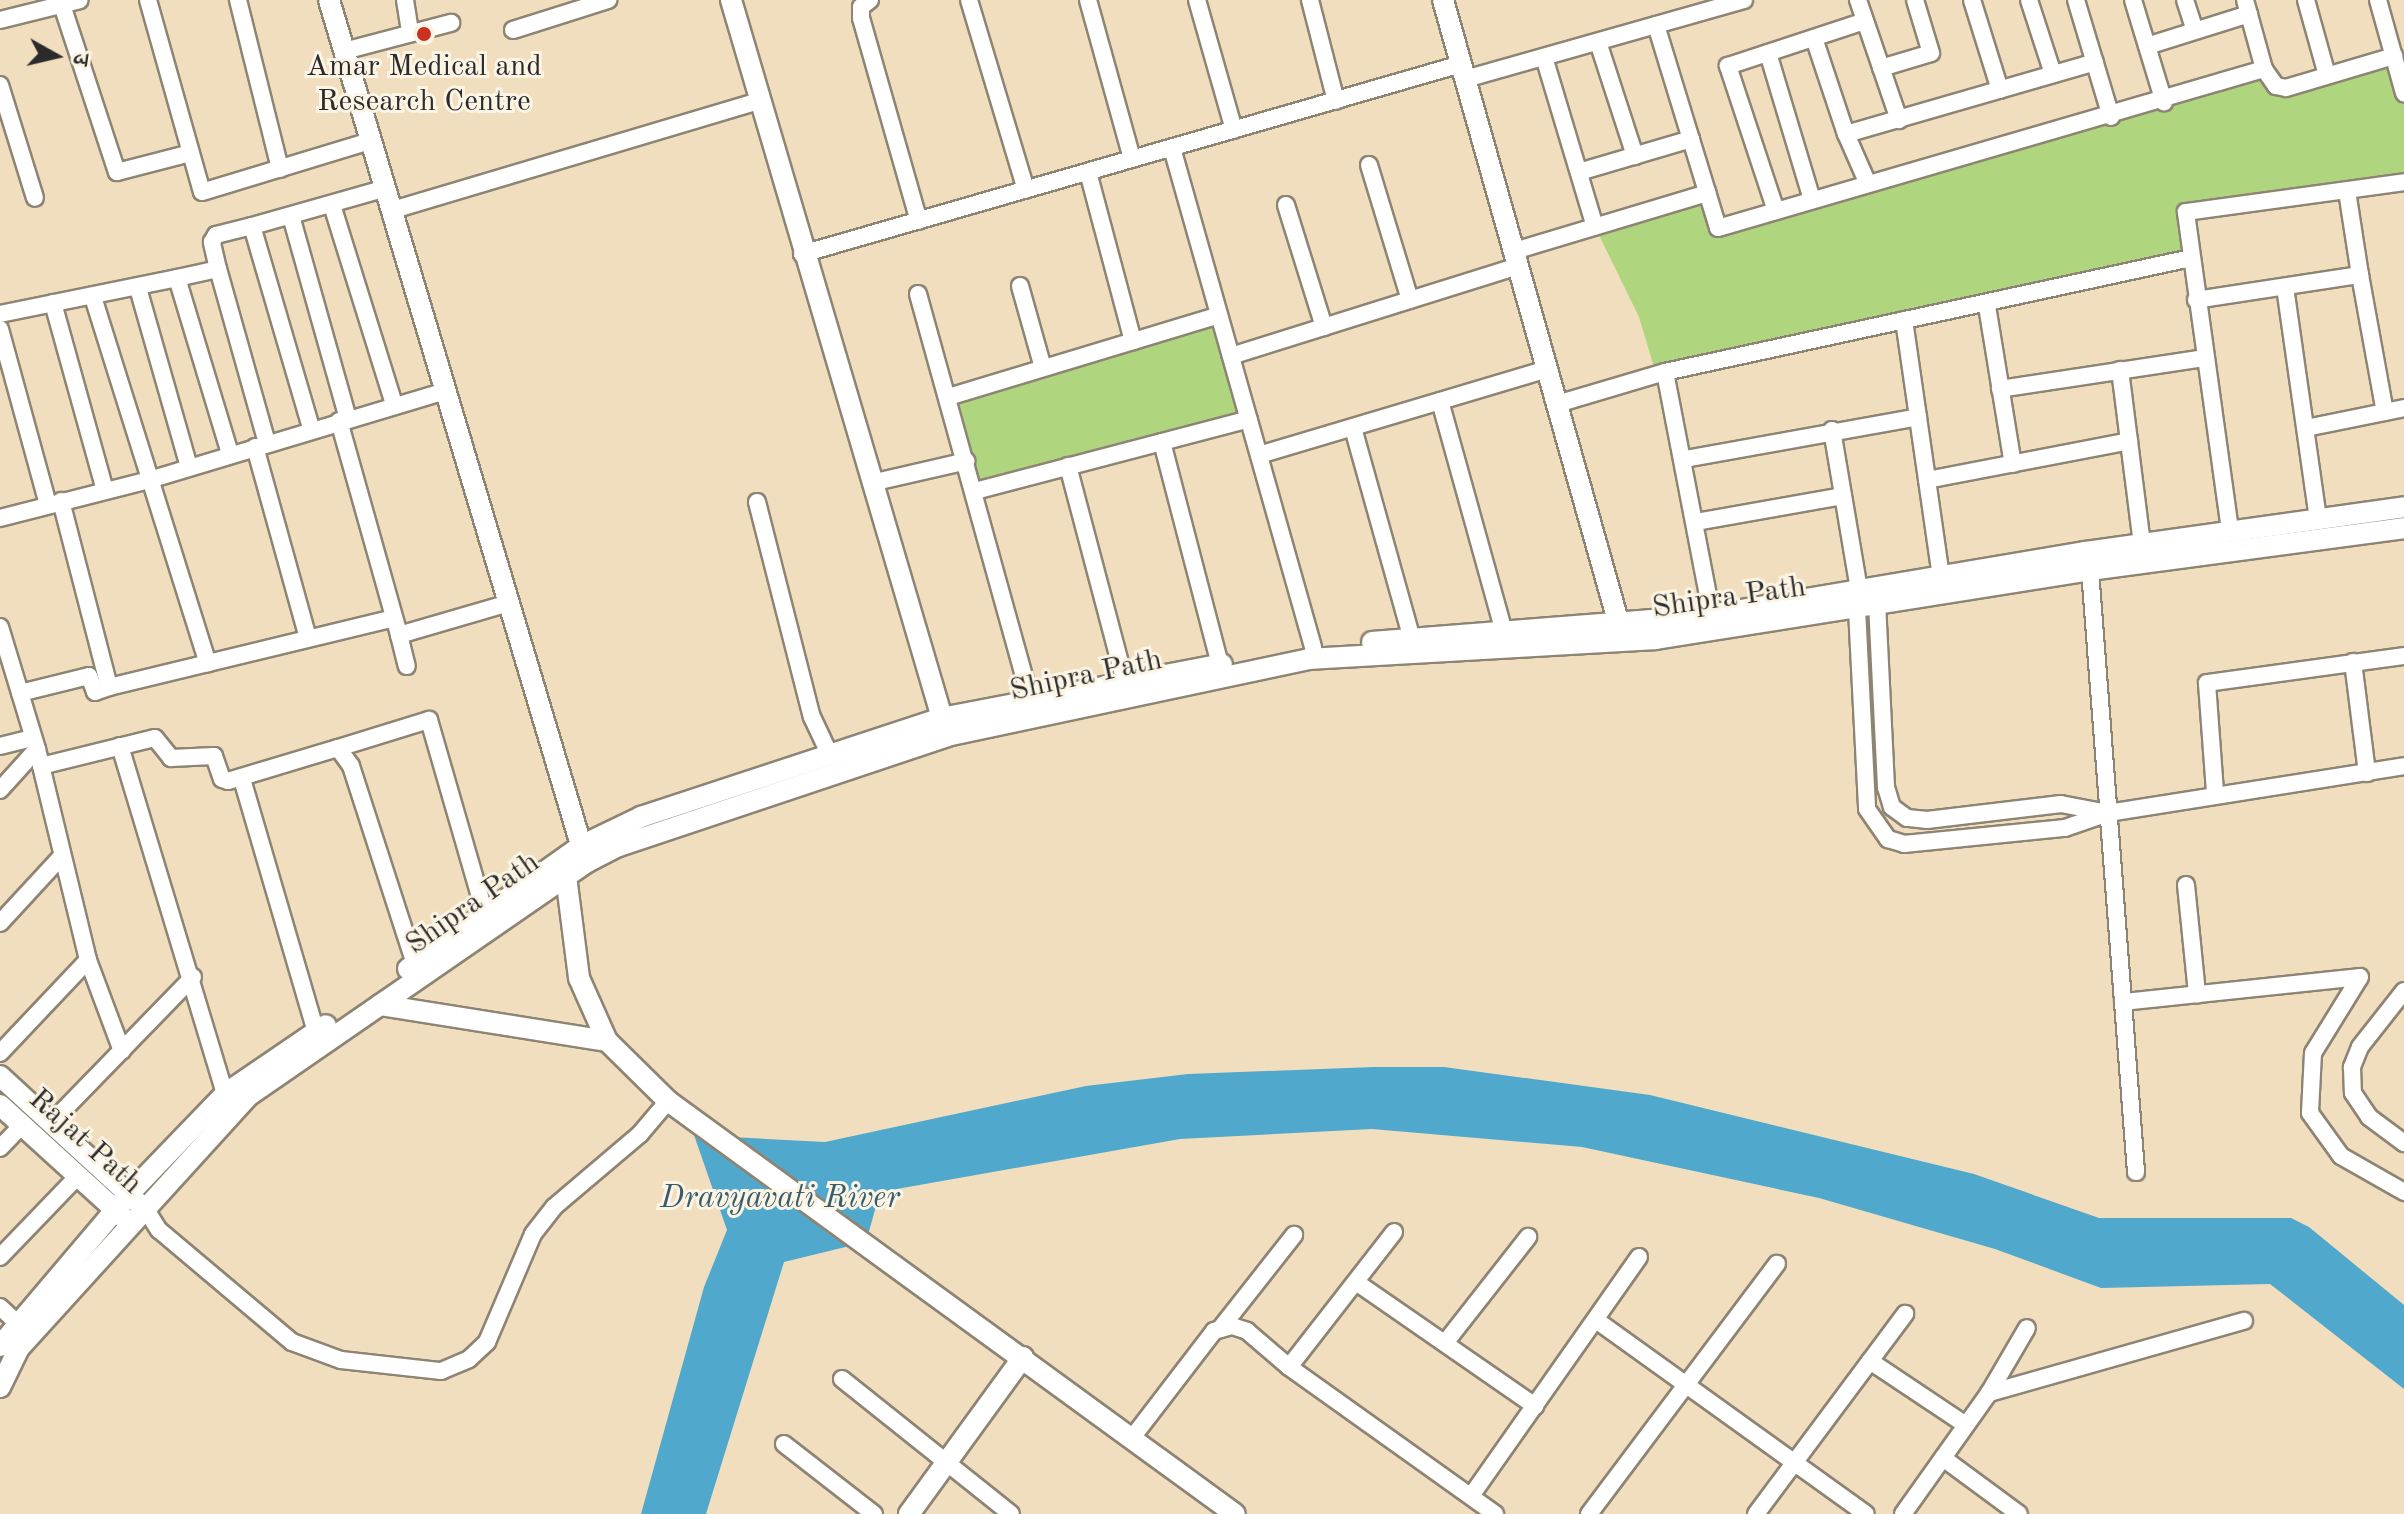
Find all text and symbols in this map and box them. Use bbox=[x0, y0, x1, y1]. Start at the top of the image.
north arrow bbox=[16, 16, 96, 96]
marker: Amar Medical and Research Centre bbox=[413, 23, 435, 45]
place label: Amar Medical and Research Centre bbox=[306, 49, 542, 120]
text: उ bbox=[68, 52, 91, 66]
street label: Shipra Path bbox=[1650, 569, 1808, 627]
street label: Shipra Path bbox=[1007, 642, 1165, 710]
street label: Shipra Path bbox=[399, 845, 547, 963]
street label: Rajat Path bbox=[21, 1082, 149, 1202]
water label: Dravyavati River bbox=[660, 1180, 900, 1218]

